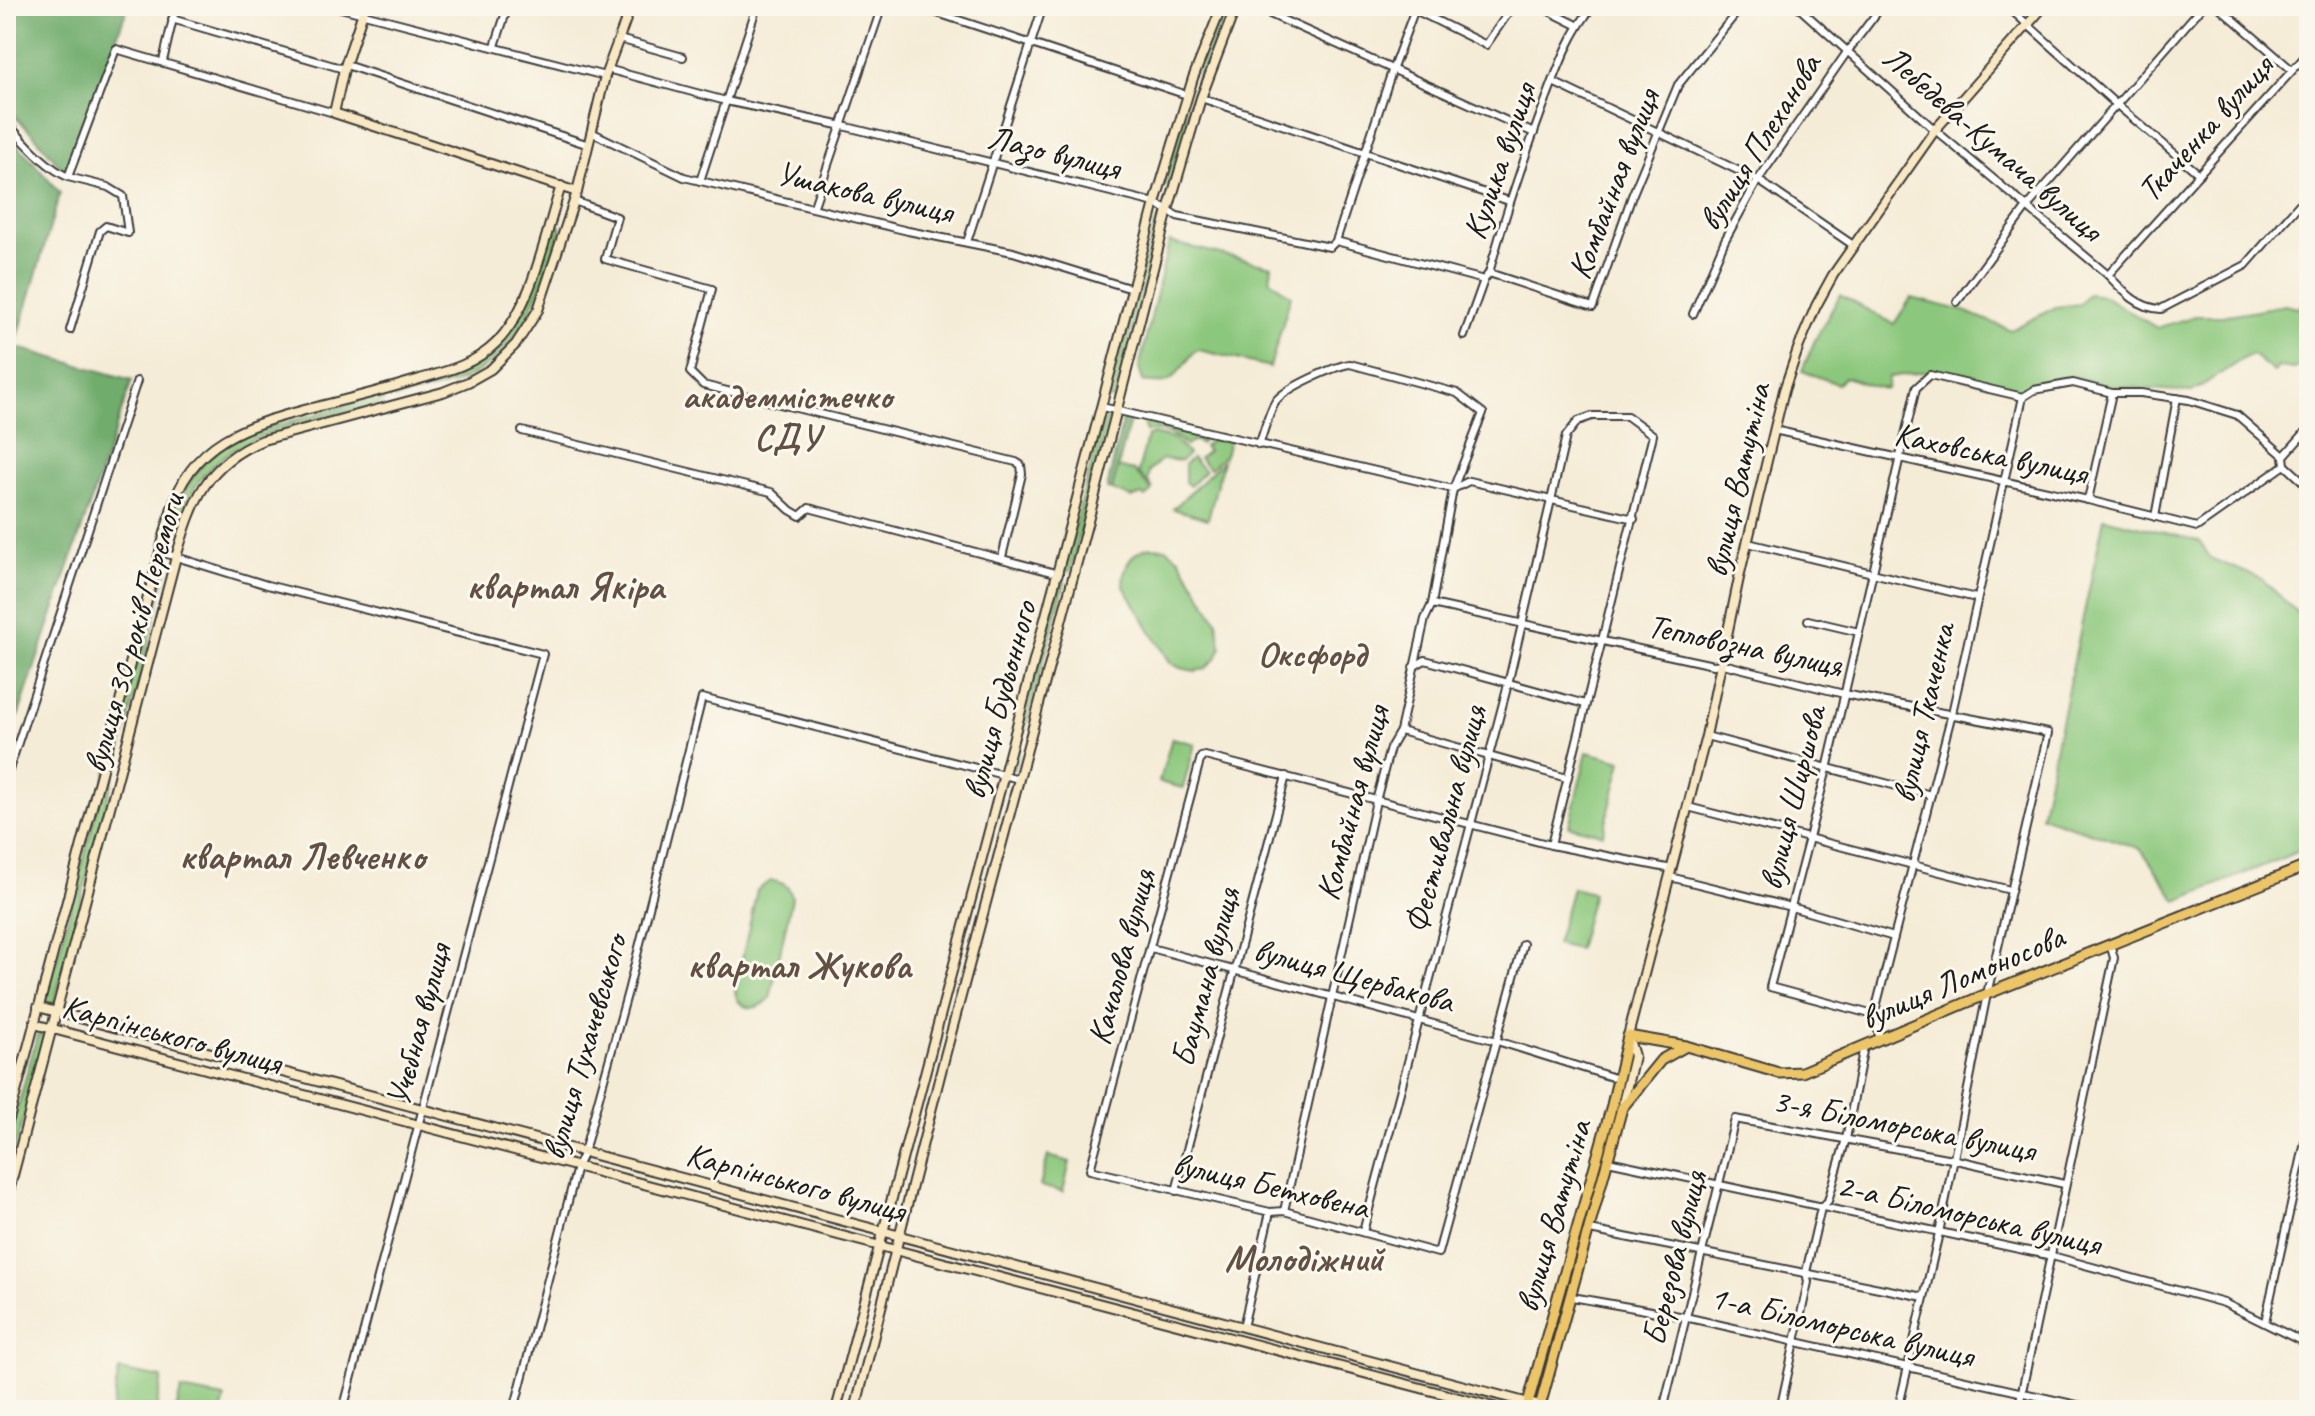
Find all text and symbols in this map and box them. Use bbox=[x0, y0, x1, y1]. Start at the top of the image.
street label: Лебедєва-Кумача вулиця bbox=[1874, 36, 2114, 252]
street label: вулиця Плеханова bbox=[1688, 44, 1831, 238]
street label: Ткаченка вулиця bbox=[2128, 44, 2284, 211]
street label: Кулика вулиця bbox=[1452, 75, 1547, 245]
street label: Комбайная вулиця bbox=[1557, 81, 1670, 285]
street label: Лазо вулиця bbox=[984, 115, 1127, 190]
street label: Ушакова вулиця bbox=[773, 151, 960, 234]
district label: академмістечко СДУ bbox=[682, 373, 896, 460]
street label: вулиця Ватутіна bbox=[1694, 377, 1781, 581]
street label: Каховська вулиця bbox=[1891, 412, 2093, 495]
street label: вулиця 30 років Перемоги bbox=[73, 486, 194, 778]
district label: квартал Якіра bbox=[466, 563, 667, 610]
street label: вулиця Будьонного bbox=[952, 595, 1047, 804]
street label: Тепловозна вулиця bbox=[1644, 603, 1848, 687]
street label: вулиця Ткаченка bbox=[1882, 616, 1965, 807]
district label: Оксфорд bbox=[1258, 631, 1369, 677]
street label: Комбайная вулиця bbox=[1305, 699, 1399, 905]
street label: Фестивальна вулиця bbox=[1394, 699, 1496, 938]
street label: вулиця Ширшова bbox=[1748, 699, 1836, 894]
district label: квартал Левченко bbox=[179, 833, 429, 880]
street label: Качалова вулиця bbox=[1077, 863, 1165, 1049]
street label: Баумана вулиця bbox=[1160, 881, 1250, 1071]
street label: вулиця Ломоносова bbox=[1854, 914, 2072, 1039]
street label: вулиця Тухачевського bbox=[531, 926, 638, 1164]
street label: вулиця Щербакова bbox=[1249, 928, 1461, 1023]
street label: Учєбная вулиця bbox=[376, 937, 461, 1111]
district label: квартал Жукова bbox=[687, 942, 913, 989]
street label: Карпінського вулиця bbox=[58, 984, 288, 1084]
street label: 3-я Біломорська вулиця bbox=[1769, 1078, 2041, 1172]
street label: вулиця Ватутіна bbox=[1505, 1113, 1601, 1317]
street label: Карпінського вулиця bbox=[682, 1132, 912, 1232]
street label: вулиця Бетховена bbox=[1169, 1142, 1375, 1229]
street label: 2-а Біломорська вулиця bbox=[1833, 1163, 2107, 1266]
street label: Березова вулиця bbox=[1632, 1165, 1717, 1350]
district label: Молодіжний bbox=[1225, 1235, 1386, 1282]
street label: 1-а Біломорська вулиця bbox=[1706, 1275, 1980, 1378]

